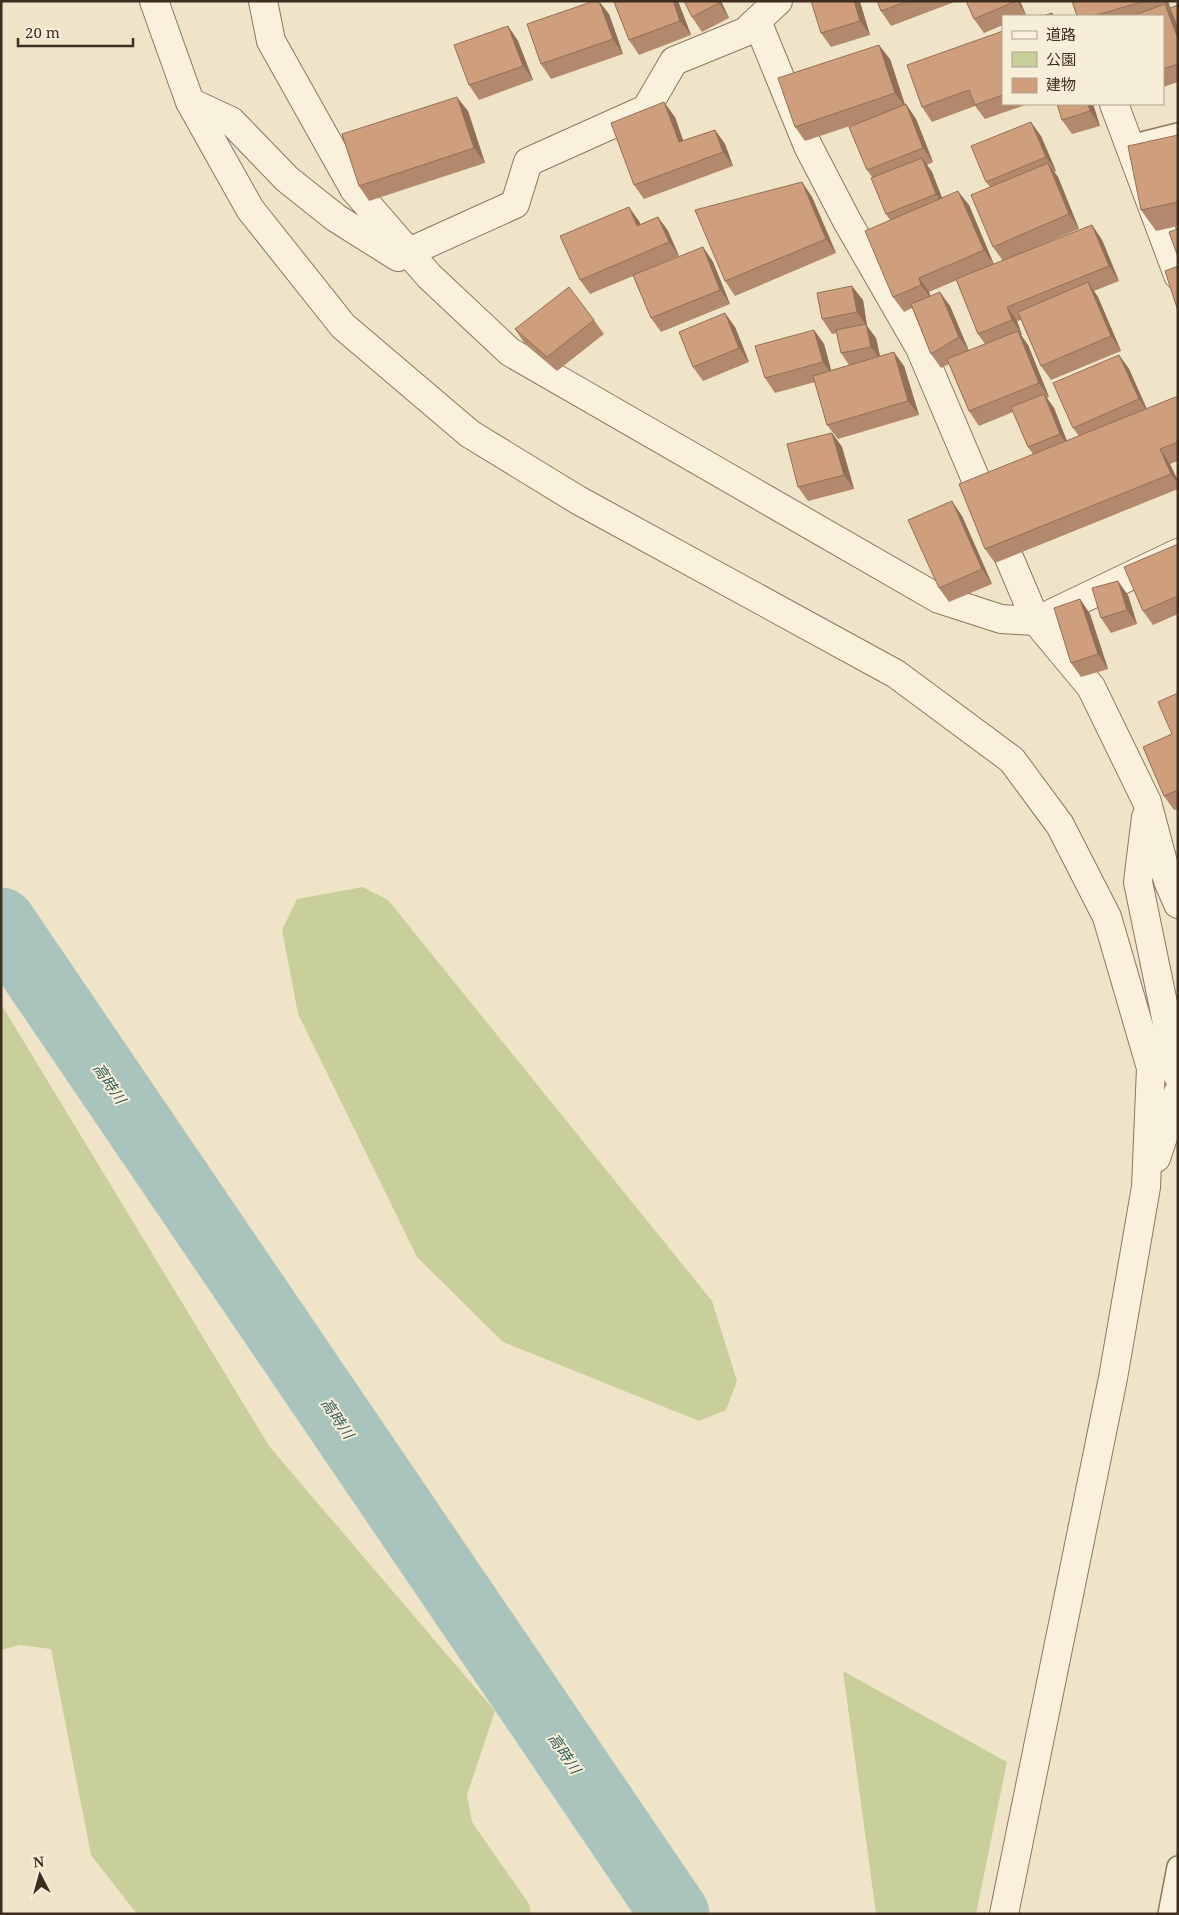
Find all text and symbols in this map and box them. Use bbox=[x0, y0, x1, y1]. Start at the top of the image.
scale bar bbox=[18, 15, 132, 47]
legend bbox=[1002, 15, 1164, 105]
text: 20 m bbox=[25, 22, 60, 42]
text: 道路 bbox=[1046, 24, 1076, 44]
text: 公園 bbox=[1046, 49, 1076, 69]
text: 建物 bbox=[1046, 74, 1076, 94]
water label: 高時川 bbox=[89, 1059, 132, 1109]
water label: 高時川 bbox=[317, 1394, 360, 1444]
water label: 高時川 bbox=[544, 1729, 587, 1779]
north arrow bbox=[15, 1850, 65, 1900]
text: N bbox=[32, 1852, 45, 1872]

